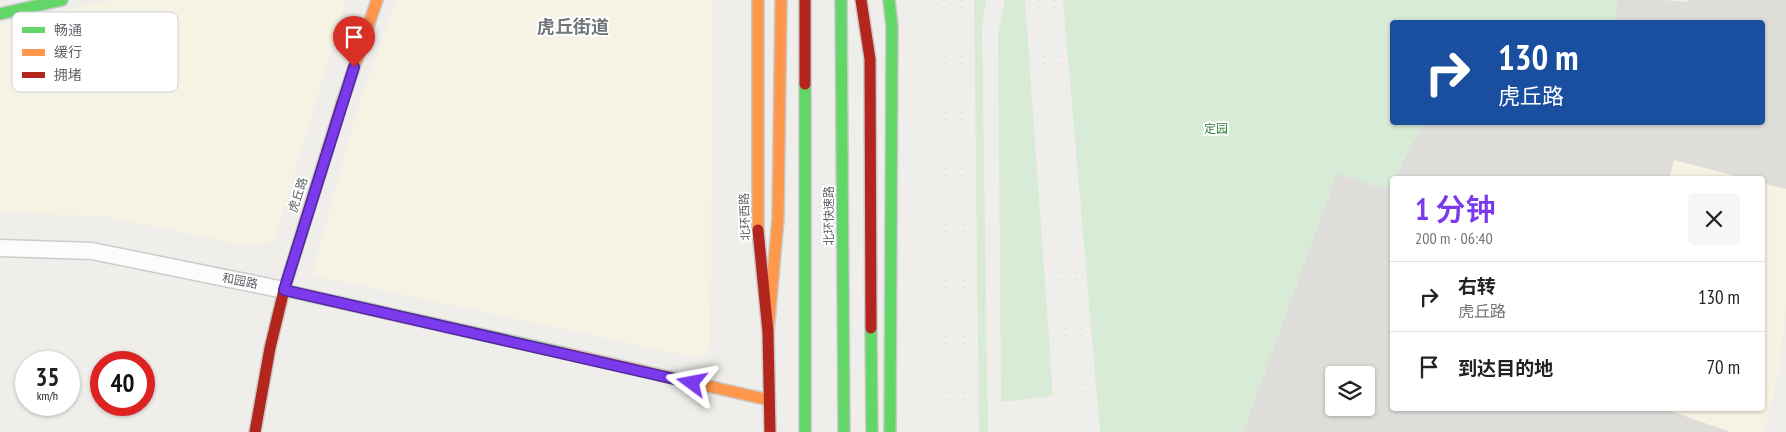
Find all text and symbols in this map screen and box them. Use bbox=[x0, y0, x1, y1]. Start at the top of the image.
legend bbox=[12, 12, 178, 92]
district label: 虎丘街道 bbox=[537, 15, 609, 38]
pin bbox=[333, 16, 375, 67]
text: 畅通 bbox=[54, 21, 82, 39]
icon: arrive bbox=[340, 23, 368, 51]
text: 130 m bbox=[1498, 34, 1579, 80]
icon: right bbox=[1415, 40, 1480, 105]
text: 缓行 bbox=[54, 43, 82, 61]
text: 拥堵 bbox=[54, 66, 82, 84]
text: 虎丘路 bbox=[1498, 82, 1564, 110]
park label: 定园 bbox=[1204, 121, 1228, 136]
street label: 虎丘路 bbox=[285, 175, 310, 214]
street label: 北环快速路 bbox=[821, 186, 836, 246]
text: 1 分钟 bbox=[1415, 189, 1496, 228]
street label: 北环西路 bbox=[736, 193, 753, 241]
button: close bbox=[1688, 193, 1740, 245]
text: 200 m · 06:40 bbox=[1415, 228, 1493, 248]
street label: 和园路 bbox=[221, 270, 259, 291]
text: 右转 bbox=[1458, 274, 1496, 298]
icon: right bbox=[1415, 283, 1443, 311]
text: 130 m bbox=[1698, 285, 1740, 309]
text: 虎丘路 bbox=[1458, 301, 1506, 321]
speed limit sign: 40 bbox=[90, 351, 155, 416]
icon: arrive bbox=[1415, 353, 1443, 381]
text: 70 m bbox=[1707, 355, 1740, 379]
position arrow bbox=[665, 356, 717, 408]
text: 到达目的地 bbox=[1458, 356, 1553, 380]
text: 35 bbox=[36, 361, 59, 393]
map controls bbox=[1325, 366, 1375, 416]
button: layers bbox=[1325, 366, 1375, 416]
text: km/h bbox=[37, 388, 58, 403]

